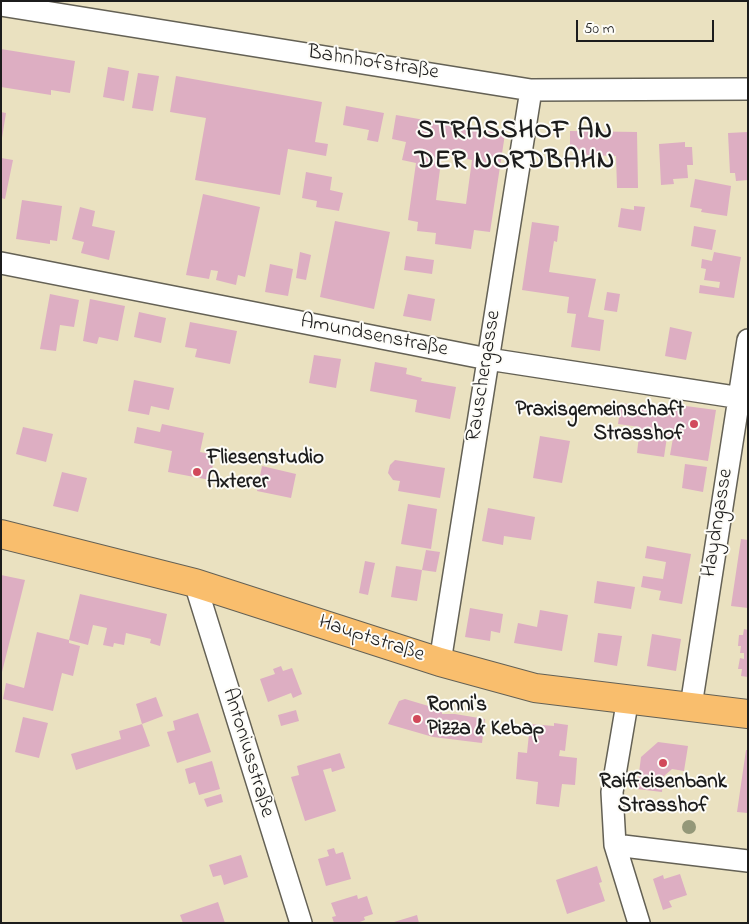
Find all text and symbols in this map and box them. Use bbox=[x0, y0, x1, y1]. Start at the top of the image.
scale bar bbox=[579, 10, 716, 42]
text: 50 m bbox=[584, 18, 614, 40]
street label: Bahnhofstraße bbox=[306, 41, 440, 87]
district label: STRASSHOF AN DER NORDBAHN bbox=[413, 117, 617, 178]
street label: Rauschergasse bbox=[462, 309, 508, 443]
street label: Amundsenstraße bbox=[298, 310, 450, 364]
place label: Praxisgemeinschaft Strasshof bbox=[515, 399, 684, 449]
marker: Praxisgemeinschaft Strasshof bbox=[688, 418, 700, 430]
place label: Fliesenstudio Axterer bbox=[207, 447, 324, 497]
marker: Fliesenstudio Axterer bbox=[191, 466, 203, 478]
street label: Haydngasse bbox=[698, 467, 740, 579]
street label: Hauptstraße bbox=[315, 611, 427, 669]
street label: Antoniusstraße bbox=[215, 685, 279, 821]
place label: Ronni's Pizza & Kebap bbox=[427, 694, 544, 744]
marker: Ronni's Pizza & Kebap bbox=[411, 713, 423, 725]
marker: Raiffeisenbank Strasshof bbox=[657, 757, 669, 769]
place label: Raiffeisenbank Strasshof bbox=[599, 771, 727, 821]

